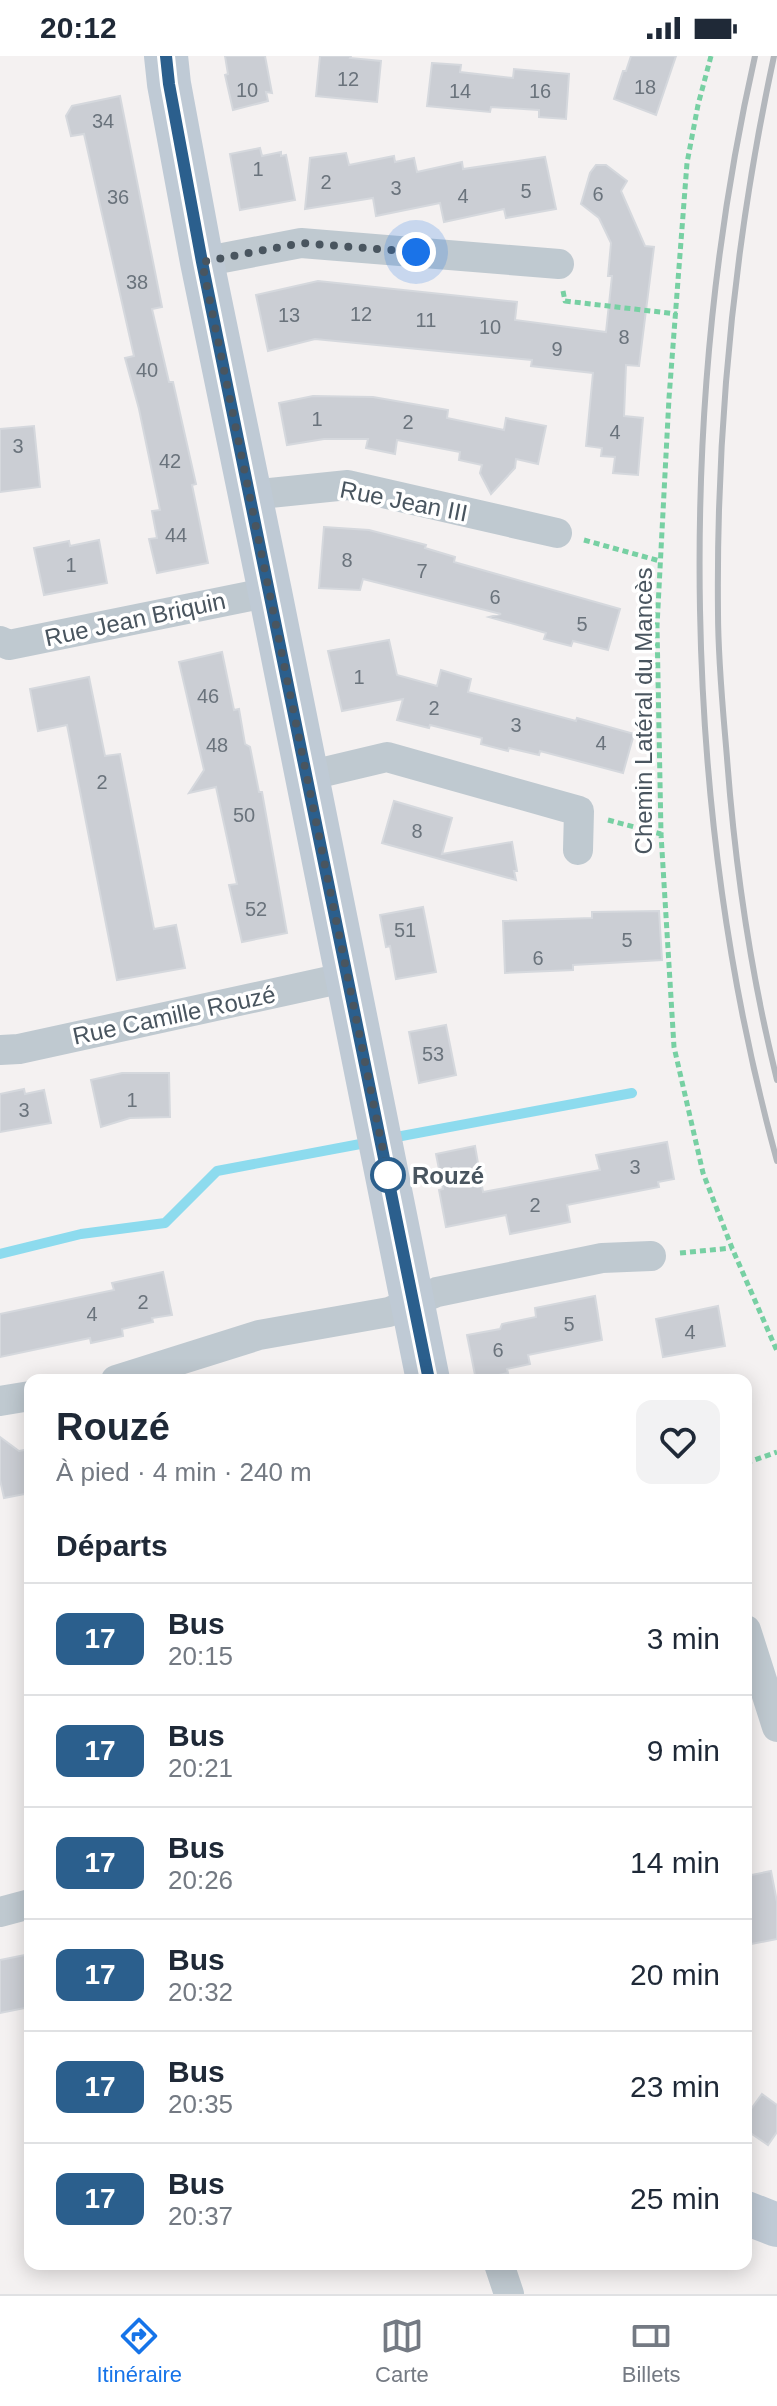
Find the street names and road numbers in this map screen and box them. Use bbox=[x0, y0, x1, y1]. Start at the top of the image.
street label: Rue Jean III bbox=[338, 475, 470, 527]
street label: Chemin Latéral du Mancès bbox=[630, 568, 657, 854]
street label: Rue Jean Briquin bbox=[42, 587, 228, 651]
street label: Rue Camille Rouzé bbox=[70, 980, 278, 1050]

